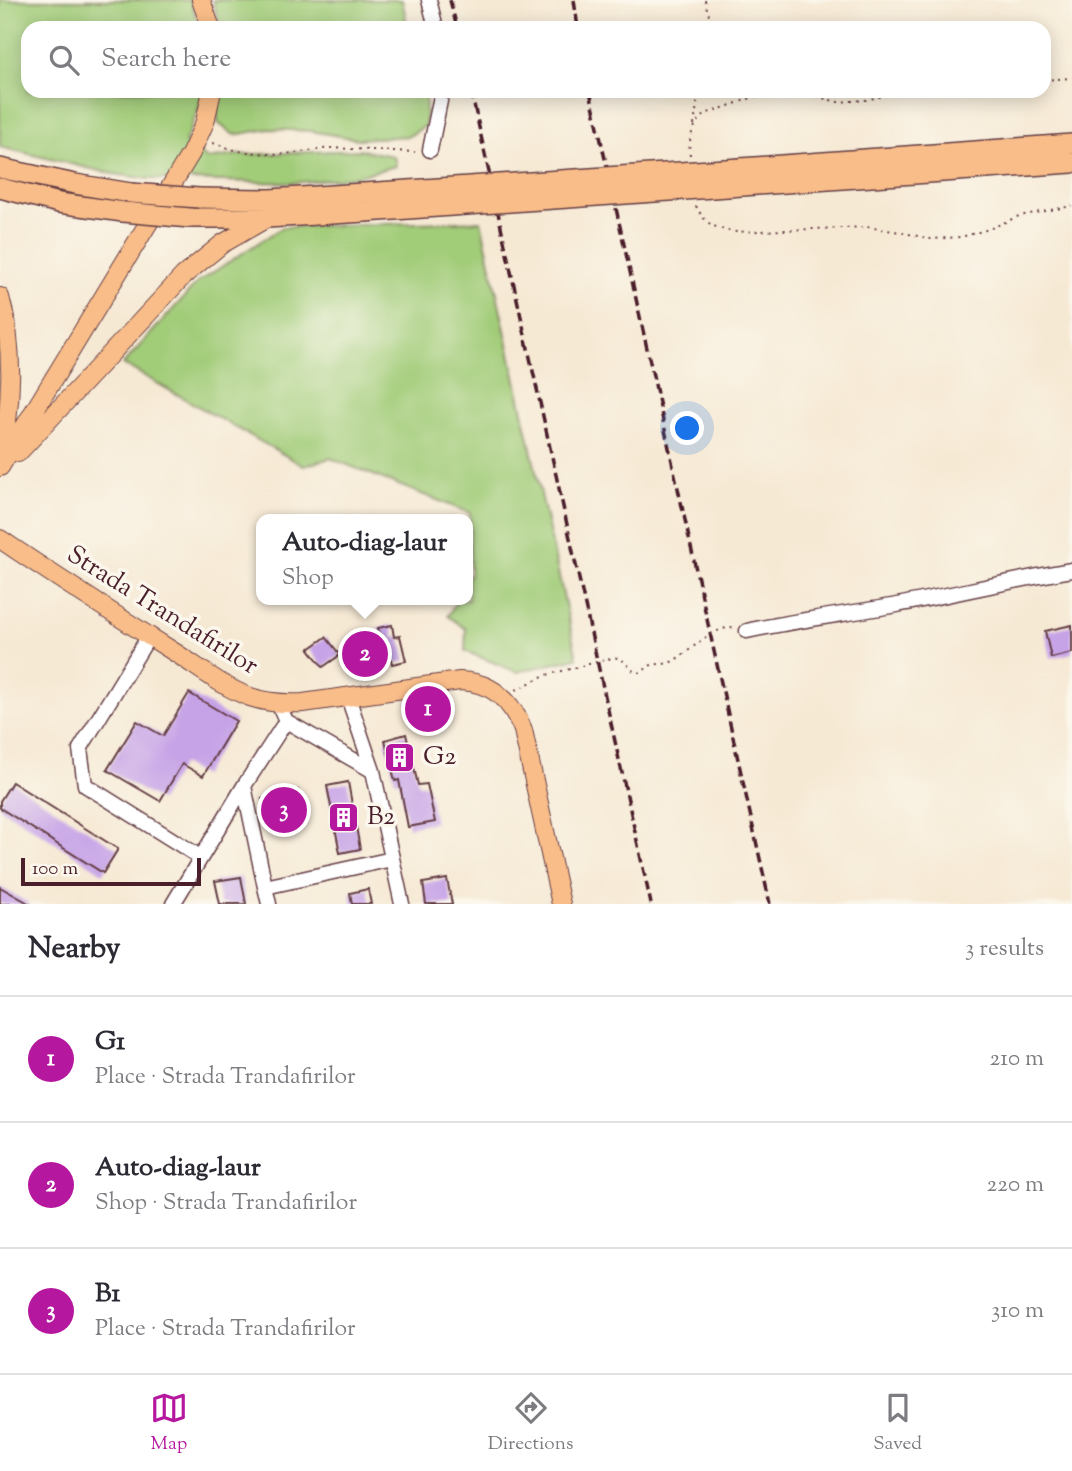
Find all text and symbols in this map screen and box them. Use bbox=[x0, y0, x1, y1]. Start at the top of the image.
search box bbox=[21, 21, 1051, 98]
icon: search bbox=[45, 41, 83, 79]
text: Search here bbox=[101, 41, 231, 78]
your location bbox=[670, 411, 704, 445]
popup bbox=[256, 514, 473, 605]
text: Auto-diag-laur bbox=[282, 525, 447, 562]
street label: Strada Trandafirilor bbox=[59, 537, 265, 685]
text: Shop bbox=[282, 562, 334, 595]
pin: 2 bbox=[342, 628, 388, 680]
pin: 1 bbox=[405, 683, 451, 735]
place label: G2 bbox=[423, 739, 456, 776]
building icon: G2 bbox=[383, 740, 417, 774]
pin: 3 bbox=[261, 784, 307, 836]
place label: B2 bbox=[367, 799, 395, 836]
building icon: B2 bbox=[327, 800, 361, 834]
scale bar bbox=[21, 855, 201, 887]
text: 100 m bbox=[32, 856, 78, 883]
text: Nearby bbox=[28, 928, 120, 971]
text: 3 results bbox=[965, 933, 1044, 966]
text: G1 bbox=[95, 1024, 125, 1061]
text: 1 bbox=[47, 1043, 55, 1076]
text: 210 m bbox=[990, 1043, 1044, 1076]
text: Place · Strada Trandafirilor bbox=[95, 1061, 356, 1094]
text: Auto-diag-laur bbox=[95, 1150, 261, 1187]
text: 2 bbox=[46, 1169, 56, 1202]
text: 220 m bbox=[986, 1169, 1044, 1202]
text: Shop · Strada Trandafirilor bbox=[95, 1187, 357, 1220]
text: B1 bbox=[95, 1276, 120, 1313]
text: 3 bbox=[46, 1295, 56, 1328]
text: 310 m bbox=[991, 1295, 1044, 1328]
text: Place · Strada Trandafirilor bbox=[95, 1313, 356, 1346]
tab: Map bbox=[150, 1389, 188, 1458]
tab: Directions bbox=[488, 1389, 573, 1458]
tab: Saved bbox=[873, 1389, 922, 1458]

